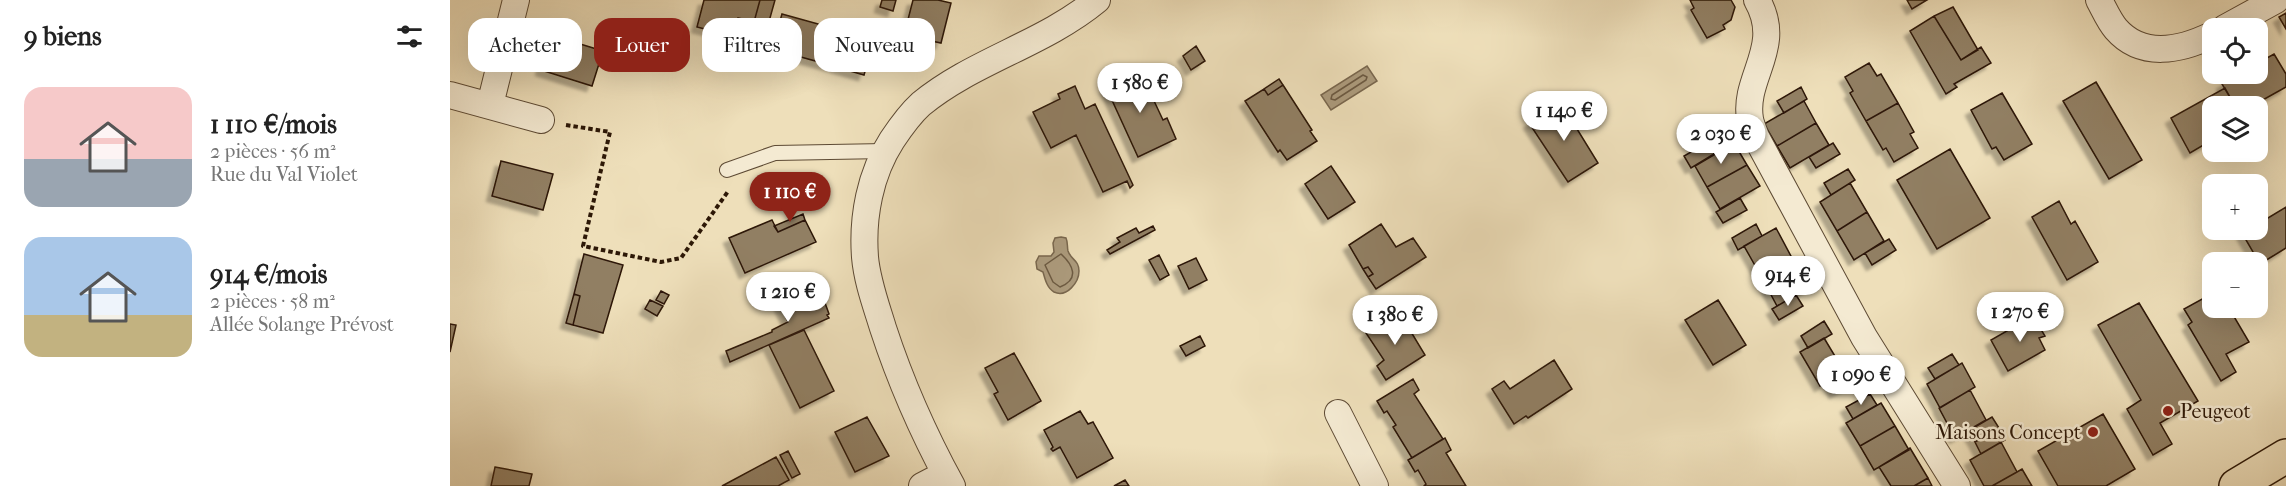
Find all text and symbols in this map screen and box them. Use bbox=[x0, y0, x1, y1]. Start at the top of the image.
chip: Acheter bbox=[468, 18, 582, 72]
chip: Louer bbox=[594, 18, 690, 72]
chip: Filtres bbox=[702, 18, 802, 72]
chip: Nouveau bbox=[814, 18, 935, 72]
map controls bbox=[2202, 18, 2268, 318]
button: locate bbox=[2202, 18, 2268, 84]
icon: filters bbox=[393, 20, 426, 53]
text: 9 biens bbox=[24, 21, 102, 52]
pin: 1 580 € bbox=[1085, 63, 1195, 114]
text: 1 580 € bbox=[1111, 71, 1169, 94]
pin: 1 140 € bbox=[1509, 91, 1619, 142]
button: layers bbox=[2202, 96, 2268, 162]
text: 1 140 € bbox=[1535, 99, 1593, 122]
text: 1 110 €/mois bbox=[210, 109, 337, 140]
icon: home bbox=[72, 111, 144, 183]
pin: 2 030 € bbox=[1666, 114, 1776, 165]
text: 2 030 € bbox=[1690, 122, 1752, 145]
text: 2 pièces · 56 m² bbox=[210, 140, 336, 163]
text: Rue du Val Violet bbox=[210, 163, 358, 186]
pin: 1 110 € bbox=[735, 172, 845, 223]
button: + bbox=[2202, 174, 2268, 240]
text: 1 110 € bbox=[764, 180, 816, 203]
button: − bbox=[2202, 252, 2268, 318]
pin: 914 € bbox=[1746, 256, 1830, 307]
text: 914 €/mois bbox=[210, 259, 327, 290]
icon: home bbox=[72, 261, 144, 333]
text: 914 € bbox=[1765, 264, 1811, 287]
pin: 1 210 € bbox=[733, 272, 843, 323]
text: 1 210 € bbox=[760, 280, 816, 303]
text: 2 pièces · 58 m² bbox=[210, 290, 335, 313]
pin: 1 270 € bbox=[1965, 292, 2075, 343]
pin: 1 380 € bbox=[1340, 295, 1450, 346]
text: 1 270 € bbox=[1991, 300, 2049, 323]
text: 1 380 € bbox=[1367, 303, 1423, 326]
text: Allée Solange Prévost bbox=[210, 313, 394, 336]
pin: 1 090 € bbox=[1806, 355, 1916, 406]
text: 1 090 € bbox=[1831, 363, 1891, 386]
place label: Peugeot bbox=[2180, 400, 2251, 423]
marker: Peugeot bbox=[2161, 404, 2175, 418]
place label: Maisons Concept bbox=[1935, 421, 2081, 444]
marker: Maisons Concept bbox=[2086, 425, 2100, 439]

